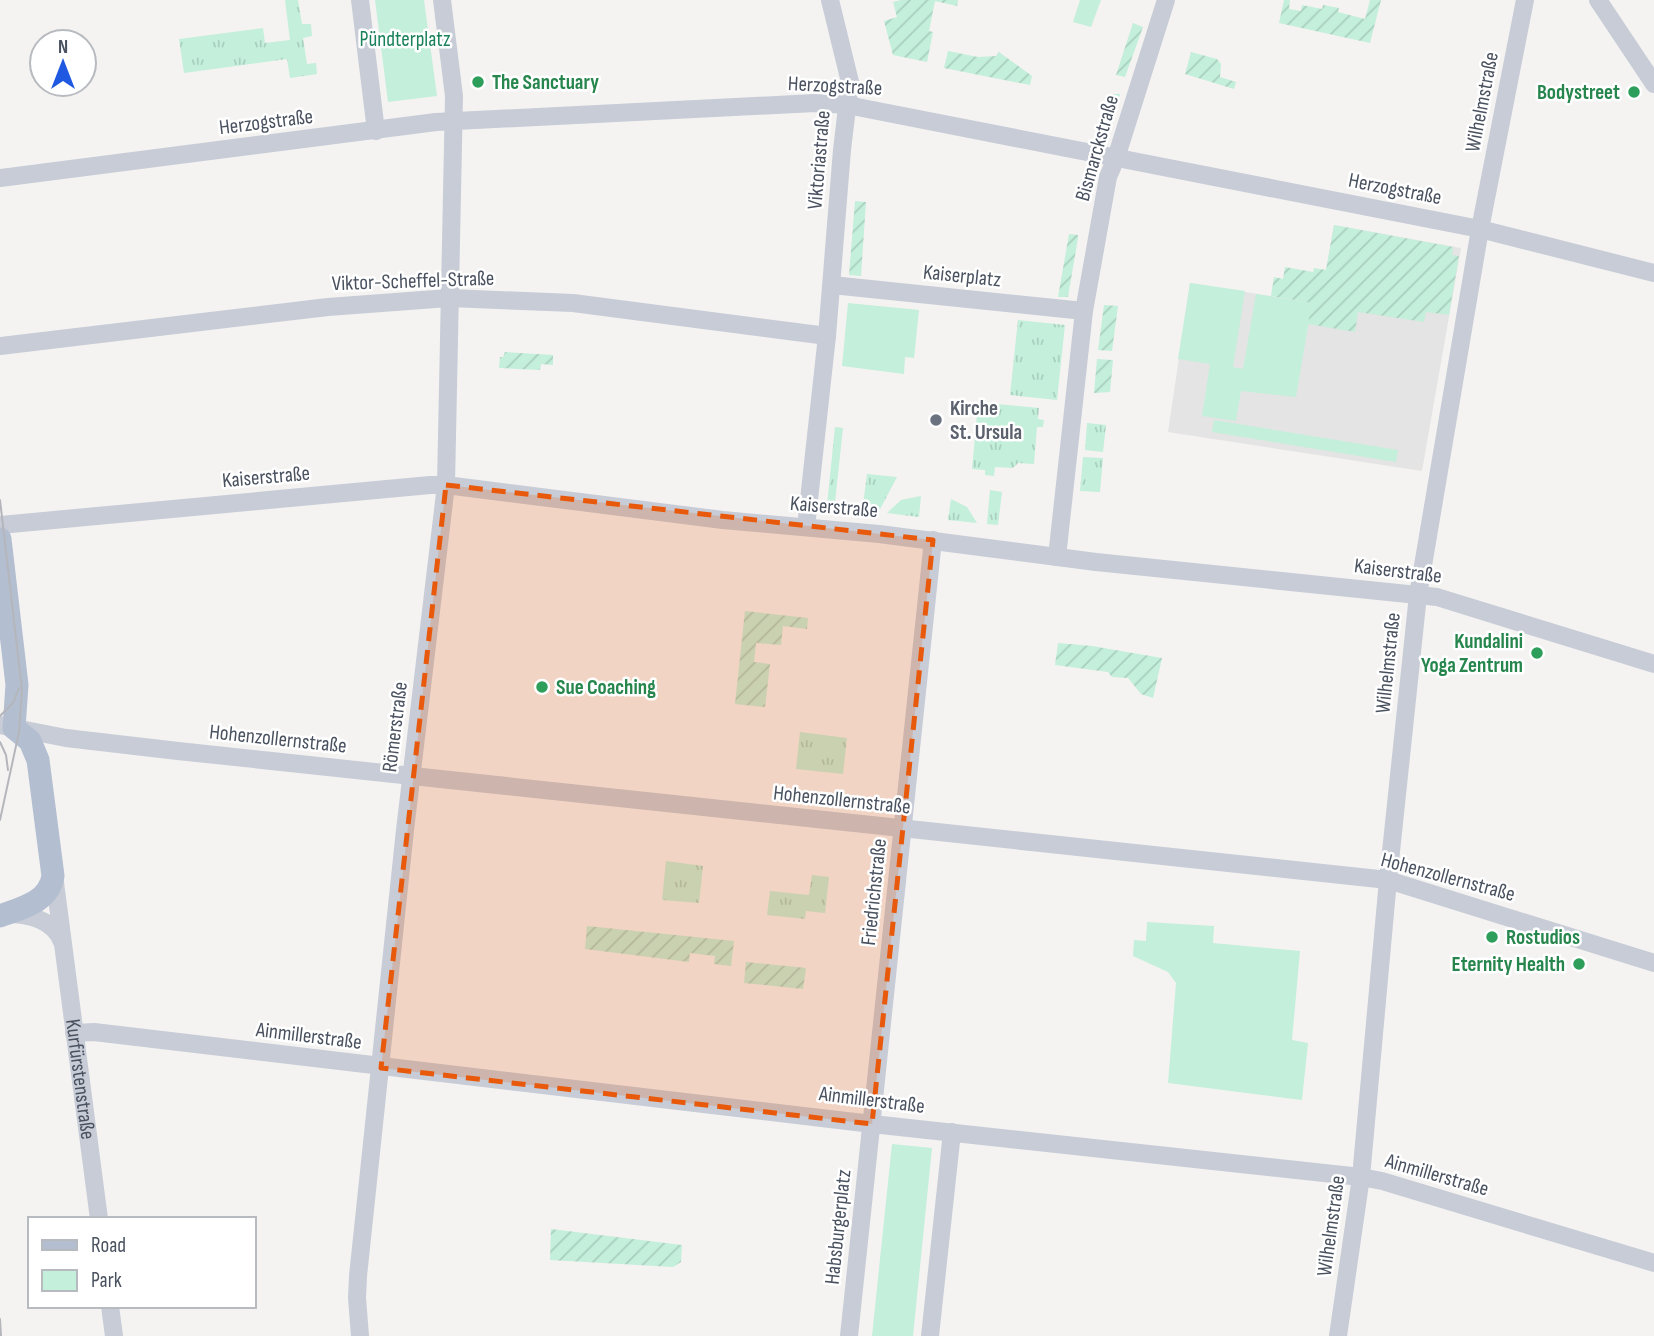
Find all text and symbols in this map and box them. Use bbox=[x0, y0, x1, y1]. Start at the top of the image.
park label: Pündterplatz bbox=[360, 27, 451, 52]
north arrow bbox=[28, 28, 98, 98]
text: N bbox=[58, 36, 68, 59]
street label: Wilhelmstraße bbox=[1460, 50, 1504, 154]
place label: The Sanctuary bbox=[492, 70, 599, 95]
street label: Herzogstraße bbox=[787, 71, 883, 101]
marker: The Sanctuary bbox=[470, 74, 486, 90]
place label: Bodystreet bbox=[1537, 80, 1620, 105]
marker: Bodystreet bbox=[1626, 84, 1642, 100]
street label: Bismarckstraße bbox=[1070, 92, 1124, 204]
street label: Herzogstraße bbox=[218, 104, 314, 140]
street label: Viktoriastraße bbox=[802, 109, 836, 211]
street label: Herzogstraße bbox=[1346, 168, 1444, 210]
street label: Kaiserplatz bbox=[922, 259, 1003, 293]
street label: Viktor-Scheffel-Straße bbox=[331, 266, 495, 296]
place label: Kirche St. Ursula bbox=[950, 396, 1022, 445]
marker: Kirche St. Ursula bbox=[928, 412, 944, 428]
street label: Kaiserstraße bbox=[221, 461, 311, 493]
street label: Kaiserstraße bbox=[789, 491, 879, 523]
street label: Kaiserstraße bbox=[1353, 553, 1443, 589]
street label: Wilhelmstraße bbox=[1370, 611, 1406, 715]
place label: Kundalini Yoga Zentrum bbox=[1421, 629, 1523, 678]
marker: Kundalini Yoga Zentrum bbox=[1529, 645, 1545, 661]
place label: Sue Coaching bbox=[556, 675, 656, 700]
marker: Sue Coaching bbox=[534, 679, 550, 695]
street label: Römerstraße bbox=[377, 680, 413, 774]
street label: Hohenzollernstraße bbox=[208, 719, 348, 759]
street label: Hohenzollernstraße bbox=[772, 780, 912, 820]
street label: Friedrichstraße bbox=[856, 837, 892, 947]
street label: Hohenzollernstraße bbox=[1378, 847, 1518, 907]
place label: Rostudios bbox=[1506, 925, 1580, 950]
marker: Rostudios bbox=[1484, 929, 1500, 945]
place label: Eternity Health bbox=[1451, 952, 1565, 977]
marker: Eternity Health bbox=[1571, 956, 1587, 972]
street label: Ainmillerstraße bbox=[254, 1017, 363, 1055]
street label: Kurfürstenstraße bbox=[60, 1018, 101, 1141]
street label: Ainmillerstraße bbox=[817, 1081, 926, 1119]
street label: Ainmillerstraße bbox=[1382, 1148, 1491, 1202]
street label: Habsburgerplatz bbox=[820, 1168, 857, 1286]
street label: Wilhelmstraße bbox=[1312, 1174, 1350, 1278]
legend bbox=[28, 1217, 256, 1308]
text: Road bbox=[91, 1233, 126, 1258]
text: Park bbox=[91, 1268, 122, 1293]

